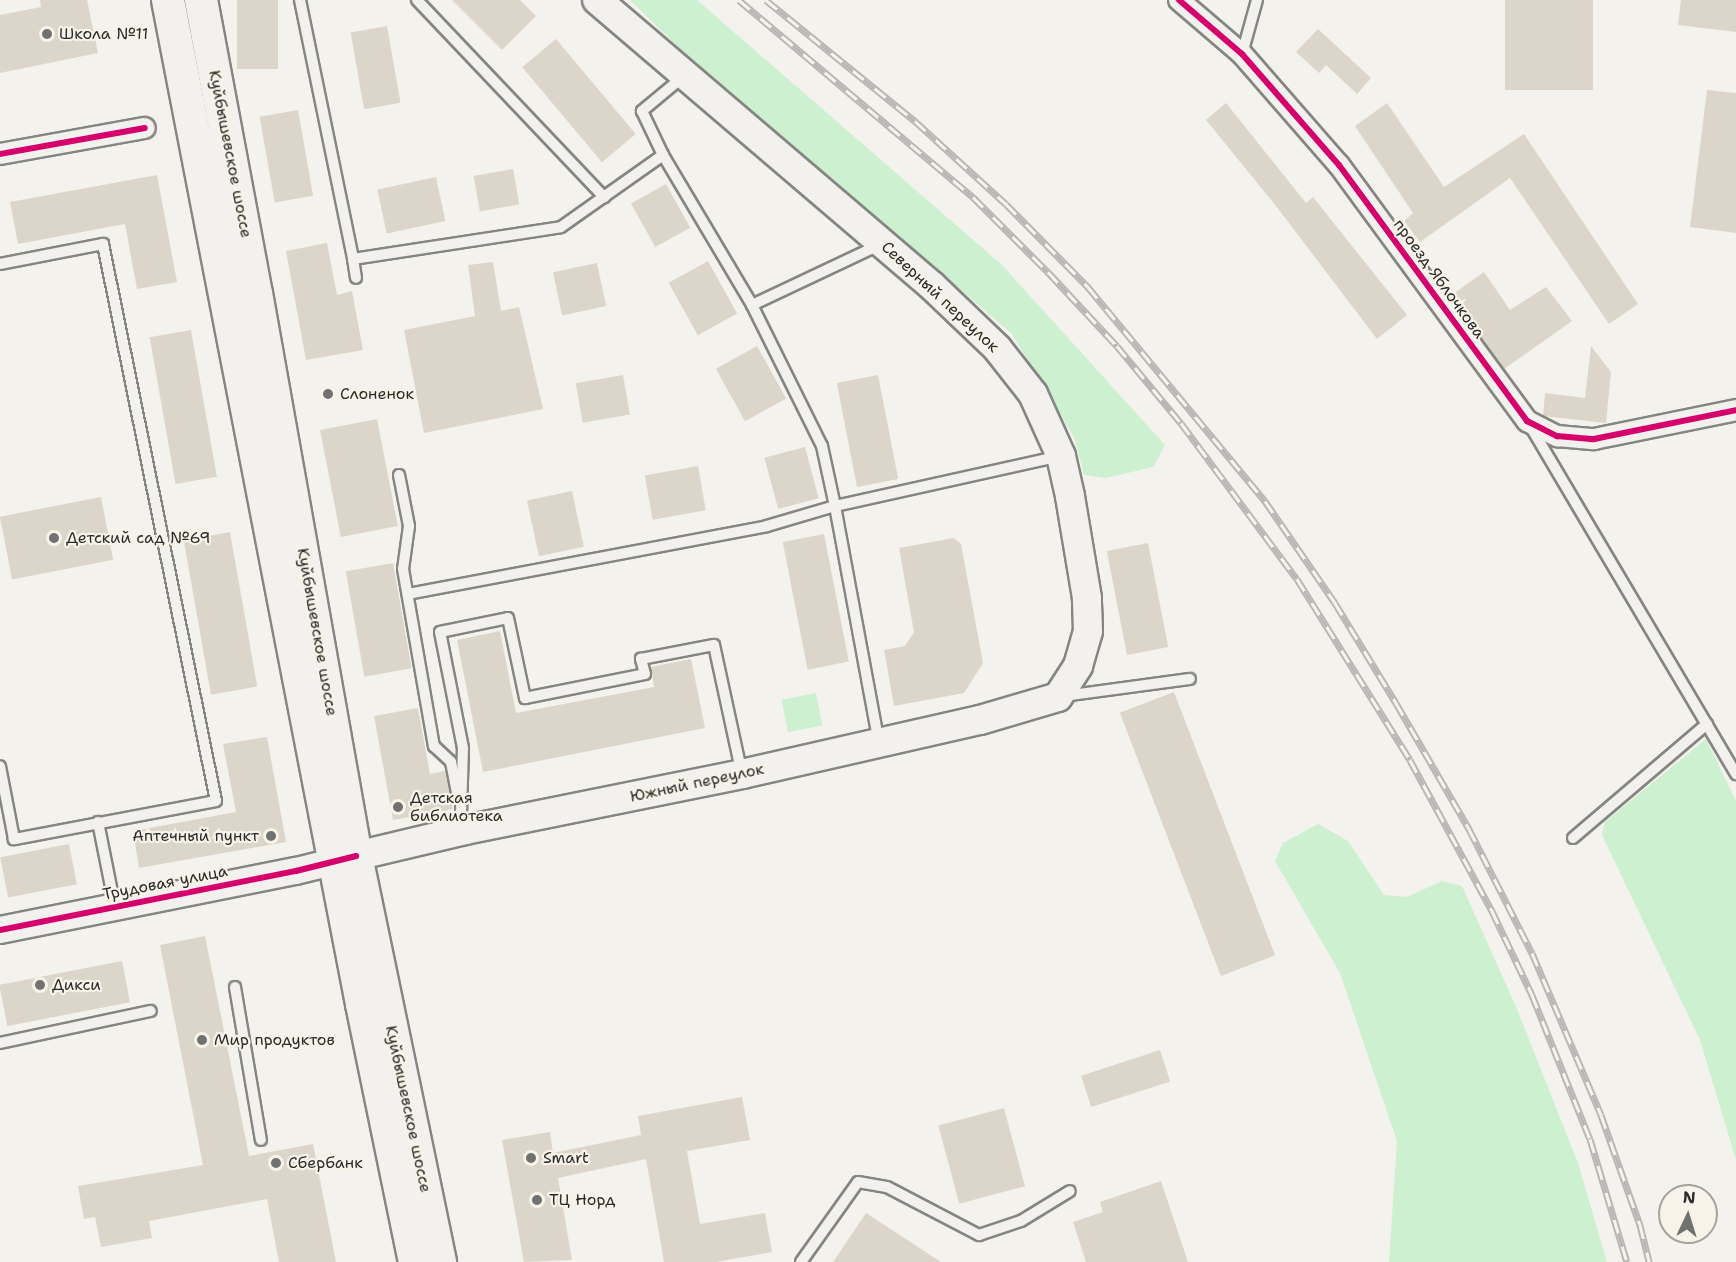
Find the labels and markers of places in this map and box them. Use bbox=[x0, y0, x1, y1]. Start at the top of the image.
place label: Школа №11 bbox=[59, 24, 148, 44]
marker: Школа №11 bbox=[40, 27, 54, 41]
place label: Слоненок bbox=[340, 384, 414, 404]
marker: Слоненок bbox=[321, 387, 335, 401]
place label: Детский сад №69 bbox=[66, 528, 211, 548]
marker: Детский сад №69 bbox=[47, 531, 61, 545]
place label: Детская библиотека bbox=[410, 788, 503, 826]
marker: Детская библиотека bbox=[391, 800, 405, 814]
place label: Аптечный пункт bbox=[132, 826, 259, 846]
marker: Аптечный пункт bbox=[264, 829, 278, 843]
place label: Дикси bbox=[52, 975, 101, 995]
marker: Дикси bbox=[33, 978, 47, 992]
place label: Мир продуктов bbox=[214, 1030, 335, 1050]
marker: Мир продуктов bbox=[195, 1033, 209, 1047]
place label: Smart bbox=[543, 1148, 589, 1168]
marker: Smart bbox=[524, 1151, 538, 1165]
place label: Сбербанк bbox=[288, 1153, 363, 1173]
marker: Сбербанк bbox=[269, 1156, 283, 1170]
place label: ТЦ Норд bbox=[549, 1190, 615, 1210]
marker: ТЦ Норд bbox=[530, 1193, 544, 1207]

